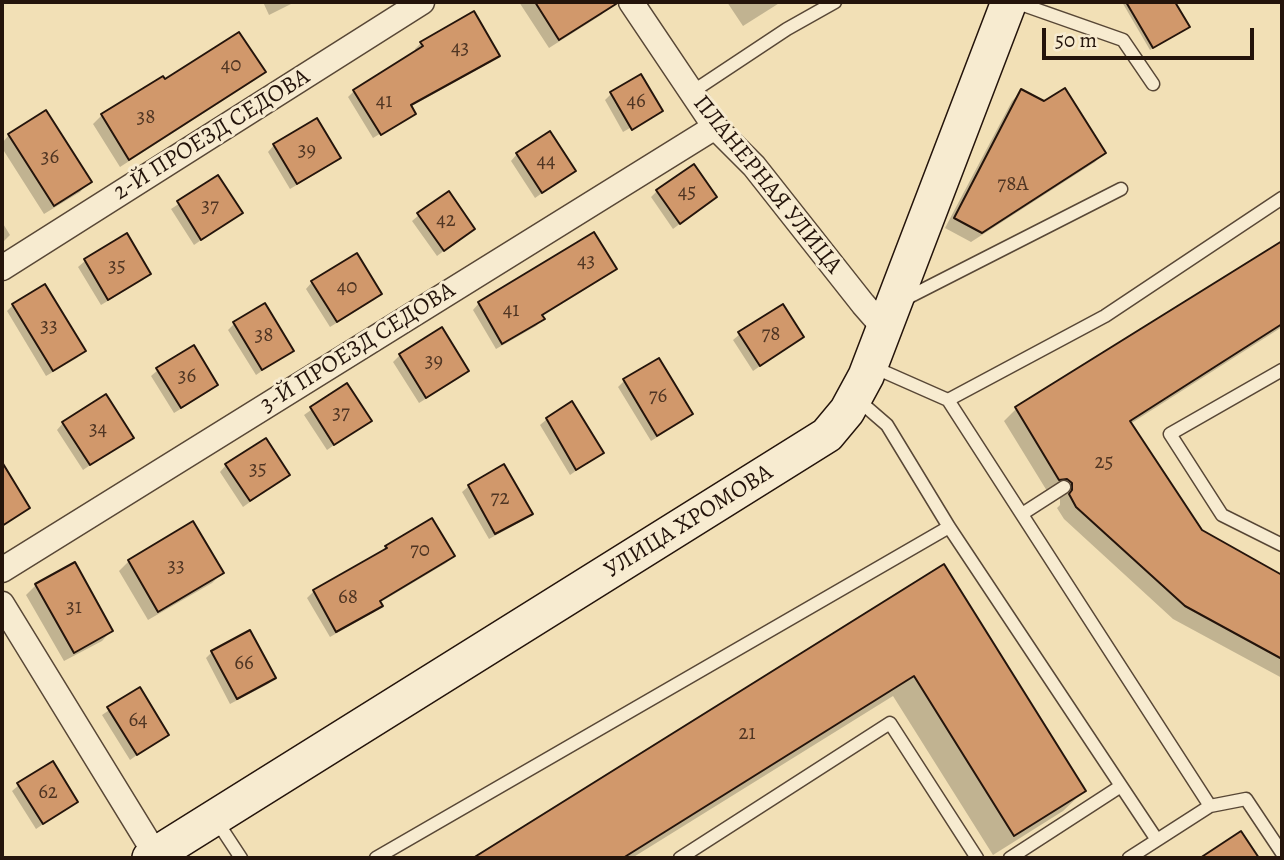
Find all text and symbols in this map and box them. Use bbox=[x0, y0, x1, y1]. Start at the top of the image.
scale bar bbox=[1046, 14, 1258, 58]
text: 50 m bbox=[1055, 26, 1097, 54]
house number: 43 bbox=[451, 36, 469, 62]
house number: 40 bbox=[221, 53, 241, 79]
street label: 2-Й ПРОЕЗД СЕДОВА bbox=[109, 63, 315, 207]
house number: 41 bbox=[376, 89, 392, 115]
house number: 46 bbox=[626, 89, 646, 115]
street label: ПЛАНЕРНАЯ УЛИЦА bbox=[686, 90, 848, 280]
house number: 38 bbox=[137, 105, 155, 131]
house number: 39 bbox=[298, 138, 316, 164]
house number: 36 bbox=[41, 145, 59, 171]
house number: 44 bbox=[536, 149, 556, 175]
house number: 78А bbox=[997, 172, 1029, 198]
house number: 45 bbox=[678, 180, 696, 206]
house number: 37 bbox=[201, 194, 219, 220]
house number: 42 bbox=[436, 208, 456, 234]
house number: 43 bbox=[577, 249, 595, 275]
house number: 35 bbox=[108, 254, 126, 280]
house number: 40 bbox=[337, 275, 357, 301]
street label: 3-Й ПРОЕЗД СЕДОВА bbox=[255, 276, 461, 420]
house number: 41 bbox=[503, 298, 519, 324]
house number: 33 bbox=[40, 314, 58, 340]
house number: 78 bbox=[761, 322, 781, 348]
house number: 38 bbox=[255, 323, 273, 349]
house number: 39 bbox=[425, 349, 443, 375]
house number: 36 bbox=[178, 364, 196, 390]
house number: 76 bbox=[649, 384, 667, 410]
house number: 37 bbox=[332, 401, 350, 427]
house number: 34 bbox=[89, 417, 107, 443]
house number: 25 bbox=[1094, 450, 1114, 476]
house number: 35 bbox=[249, 457, 267, 483]
street label: УЛИЦА ХРОМОВА bbox=[600, 459, 778, 585]
house number: 72 bbox=[491, 486, 509, 512]
house number: 70 bbox=[410, 538, 430, 564]
house number: 33 bbox=[167, 554, 185, 580]
house number: 68 bbox=[338, 585, 358, 611]
house number: 31 bbox=[66, 595, 82, 621]
house number: 66 bbox=[234, 651, 254, 677]
house number: 64 bbox=[128, 708, 148, 734]
house number: 21 bbox=[738, 721, 756, 747]
house number: 62 bbox=[38, 780, 58, 806]

